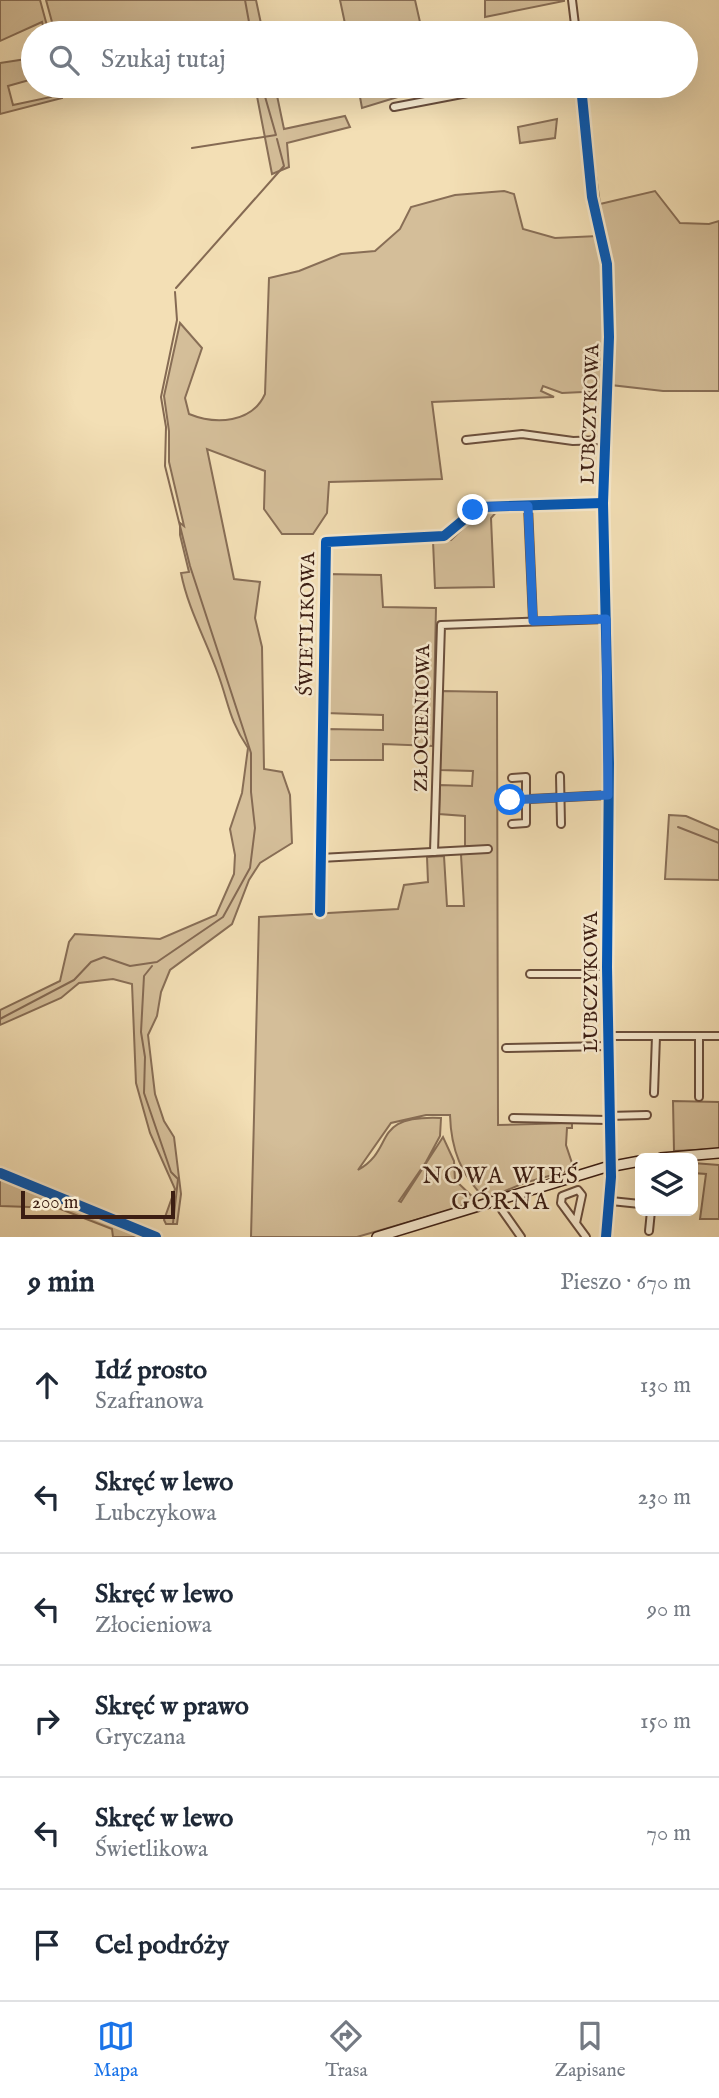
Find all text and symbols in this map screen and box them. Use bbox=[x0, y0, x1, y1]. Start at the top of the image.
search box bbox=[21, 21, 698, 98]
icon: search bbox=[45, 41, 83, 79]
text: Szukaj tutaj bbox=[101, 43, 226, 76]
street label: LUBCZYKOWA bbox=[577, 342, 605, 485]
route end bbox=[457, 494, 488, 525]
street label: ŚWIETLIKOWA bbox=[294, 551, 321, 696]
street label: ZŁOCIENIOWA bbox=[410, 643, 436, 792]
route start bbox=[494, 784, 525, 815]
street label: LUBCZYKOWA bbox=[580, 910, 604, 1052]
map controls bbox=[635, 1153, 698, 1216]
button: layers bbox=[635, 1153, 698, 1216]
district label: NOWA WIEŚ GÓRNA bbox=[422, 1162, 580, 1217]
scale bar bbox=[21, 1188, 175, 1220]
text: 200 m bbox=[32, 1191, 78, 1215]
text: 9 min bbox=[28, 1264, 95, 1302]
text: Pieszo · 670 m bbox=[560, 1268, 691, 1297]
text: Idź prosto bbox=[95, 1354, 207, 1387]
icon: ahead bbox=[28, 1366, 66, 1404]
text: 130 m bbox=[640, 1371, 691, 1400]
text: Szafranowa bbox=[95, 1387, 204, 1416]
text: Skręć w lewo bbox=[95, 1466, 233, 1499]
icon: left bbox=[28, 1478, 66, 1516]
text: 230 m bbox=[638, 1483, 691, 1512]
text: Lubczykowa bbox=[95, 1499, 216, 1528]
text: Skręć w lewo bbox=[95, 1578, 233, 1611]
icon: left bbox=[28, 1590, 66, 1628]
text: 90 m bbox=[647, 1595, 691, 1624]
text: Złocieniowa bbox=[95, 1611, 212, 1640]
text: Skręć w prawo bbox=[95, 1690, 249, 1723]
icon: right bbox=[28, 1702, 66, 1740]
text: 150 m bbox=[640, 1707, 691, 1736]
text: Gryczana bbox=[95, 1723, 185, 1752]
text: Skręć w lewo bbox=[95, 1802, 233, 1835]
icon: left bbox=[28, 1814, 66, 1852]
text: 70 m bbox=[646, 1819, 691, 1848]
text: Świetlikowa bbox=[95, 1835, 208, 1864]
icon: arrive bbox=[28, 1926, 66, 1964]
text: Cel podróży bbox=[95, 1929, 229, 1962]
tab: Mapa bbox=[94, 2017, 138, 2083]
tab: Trasa bbox=[325, 2017, 368, 2083]
tab: Zapisane bbox=[555, 2017, 625, 2083]

